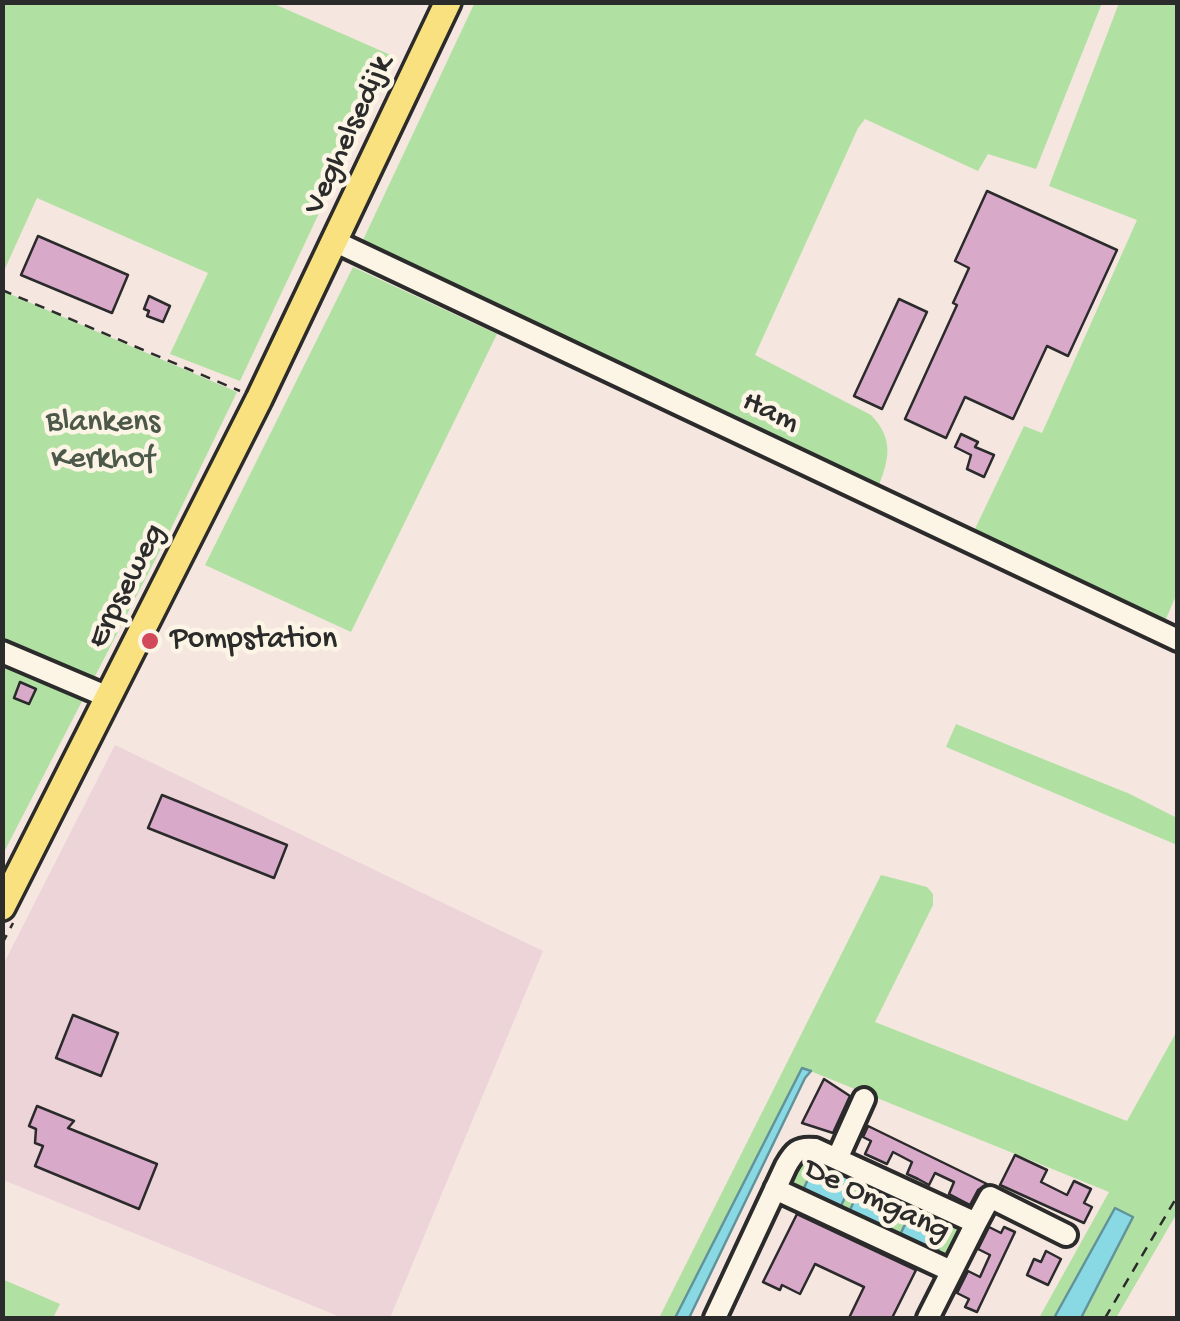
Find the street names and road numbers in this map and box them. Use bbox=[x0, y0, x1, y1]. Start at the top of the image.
street label: Veghelsedijk bbox=[297, 50, 403, 222]
street label: Ham bbox=[735, 384, 805, 444]
street label: Erpseweg bbox=[80, 518, 176, 656]
street label: De Omgang bbox=[797, 1152, 955, 1252]

